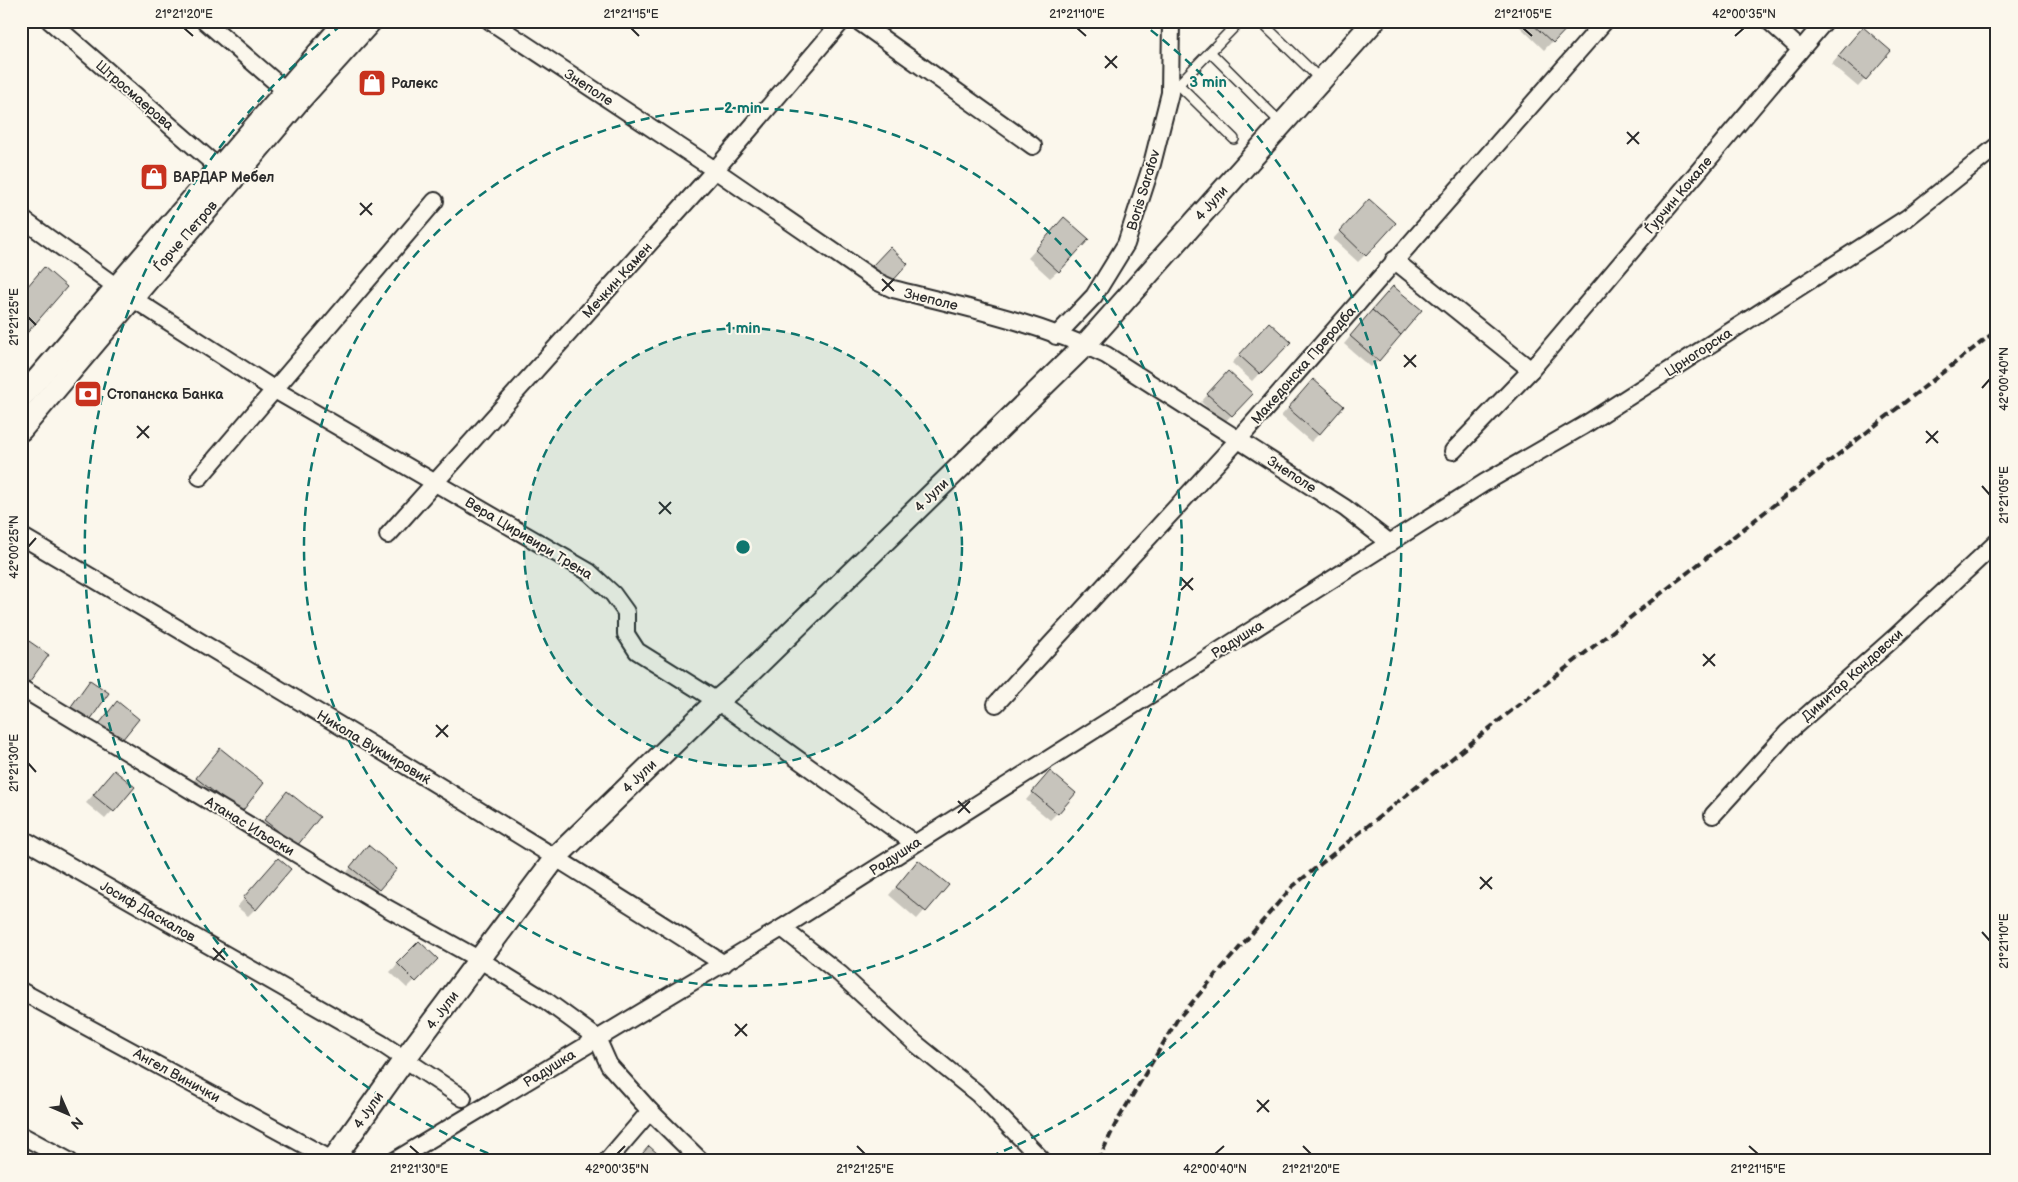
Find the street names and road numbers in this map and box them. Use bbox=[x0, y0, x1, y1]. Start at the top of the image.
street label: Штросмаерова bbox=[92, 57, 178, 134]
street label: Знеполе bbox=[561, 65, 617, 110]
street label: Boris Sarafov bbox=[1123, 147, 1164, 233]
street label: Ѓурчин Кокале bbox=[1640, 152, 1716, 238]
street label: 4 Јули bbox=[1191, 182, 1231, 224]
street label: Ѓорче Петров bbox=[149, 196, 221, 275]
street label: Мечкин Камен bbox=[579, 239, 656, 322]
street label: Знеполе bbox=[902, 285, 960, 314]
street label: Македонска Преродба bbox=[1248, 302, 1360, 428]
street label: Црногорска bbox=[1662, 324, 1736, 380]
street label: Знеполе bbox=[1264, 452, 1320, 497]
street label: 4 Јули bbox=[911, 475, 952, 516]
street label: Вера Циривири Трена bbox=[462, 494, 596, 584]
street label: Радушка bbox=[1208, 616, 1267, 662]
street label: Димитар Кондовски bbox=[1798, 625, 1907, 725]
street label: Никола Вукмировиќ bbox=[314, 707, 434, 789]
street label: 4 Јули bbox=[619, 756, 660, 797]
street label: Aтанас Иљоски bbox=[202, 793, 297, 860]
street label: Радушка bbox=[866, 833, 925, 879]
street label: Јосиф Даскалов bbox=[97, 877, 199, 946]
street label: 4. Јули bbox=[422, 988, 462, 1033]
street label: Ангел Винички bbox=[130, 1044, 223, 1106]
street label: Радушка bbox=[520, 1045, 579, 1091]
street label: 4 Јули bbox=[350, 1089, 387, 1132]

